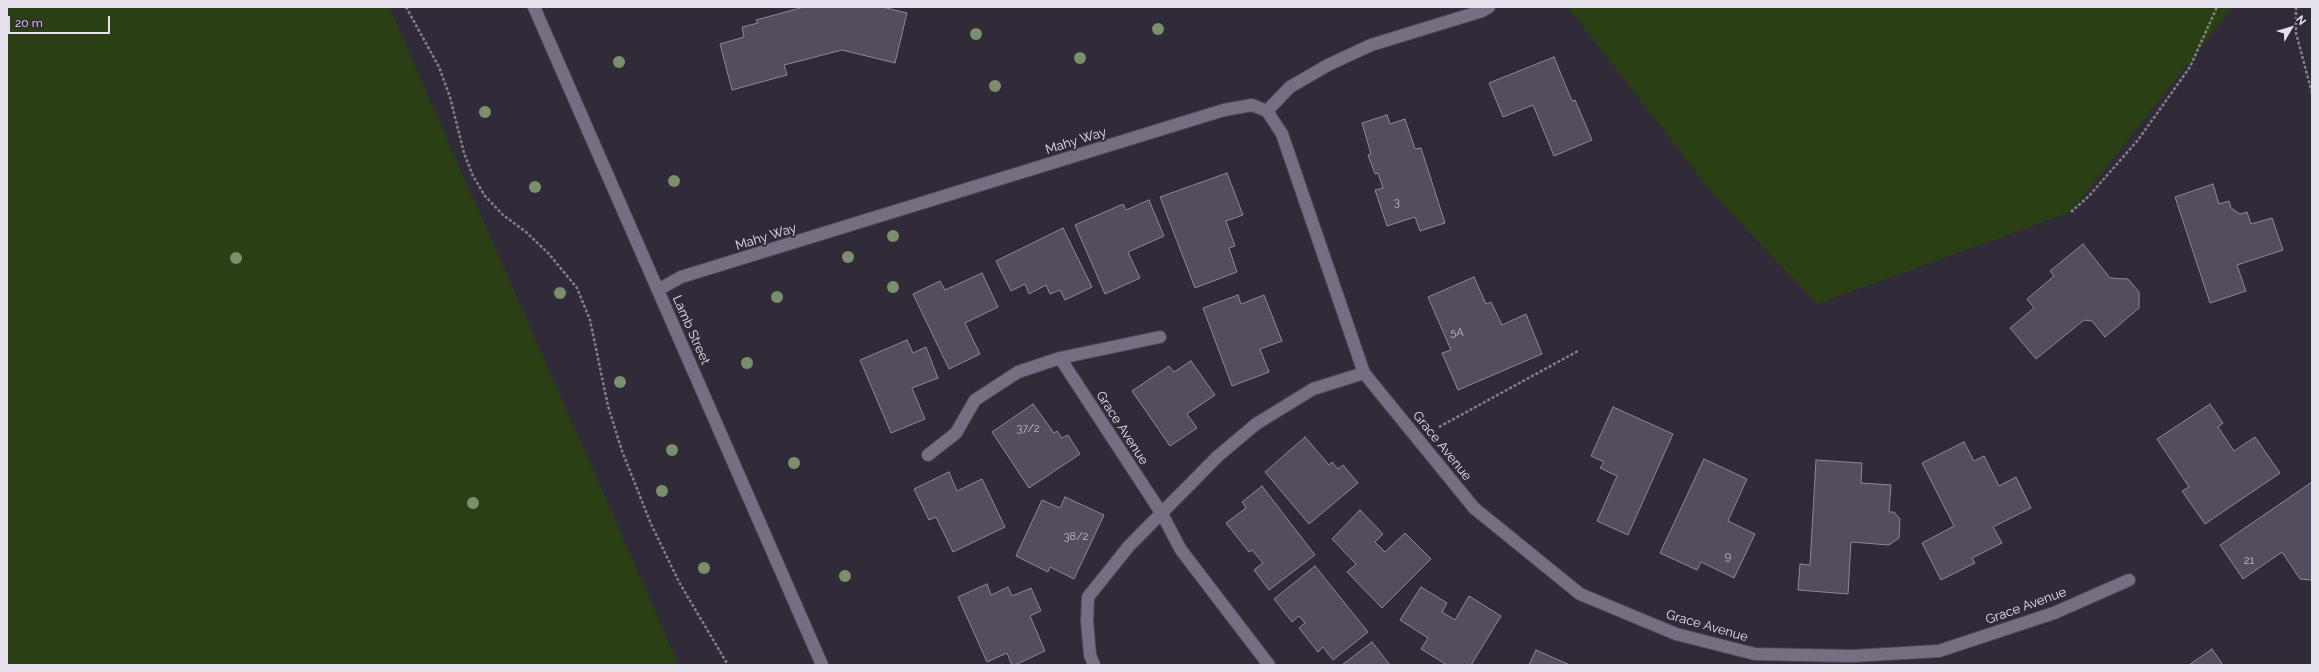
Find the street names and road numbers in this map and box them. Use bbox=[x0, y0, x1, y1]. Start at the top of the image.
street label: Mahy Way bbox=[1044, 124, 1108, 158]
street label: Mahy Way bbox=[734, 220, 798, 254]
street label: Lamb Street bbox=[669, 293, 713, 367]
street label: Grace Avenue bbox=[1092, 388, 1152, 468]
street label: Grace Avenue bbox=[1409, 408, 1475, 484]
street label: Grace Avenue bbox=[1984, 584, 2068, 628]
street label: Grace Avenue bbox=[1664, 607, 1750, 645]

